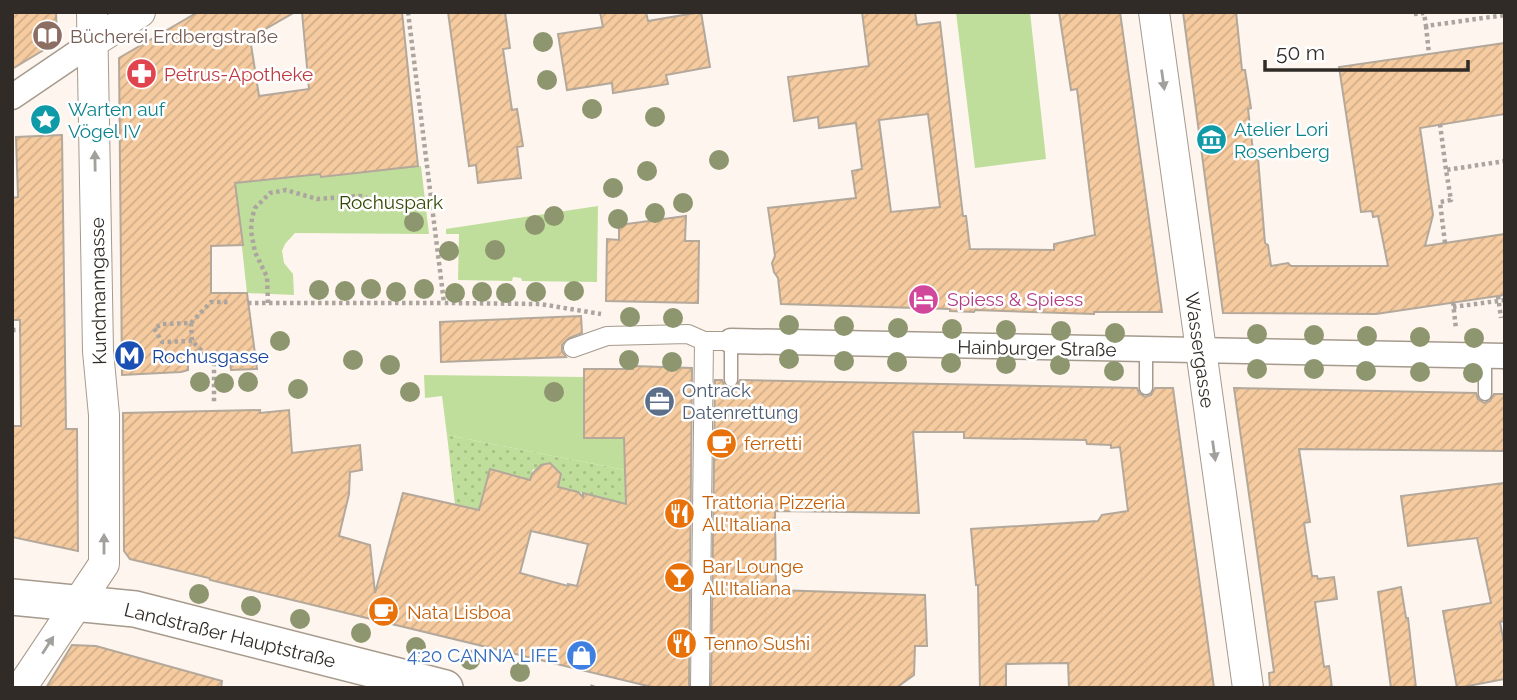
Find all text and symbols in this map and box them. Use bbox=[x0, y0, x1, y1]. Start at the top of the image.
library icon: Bücherei Erdbergstraße bbox=[30, 19, 64, 53]
place label: Bücherei Erdbergstraße bbox=[70, 25, 278, 47]
scale bar bbox=[1265, 28, 1468, 72]
text: 50 m bbox=[1276, 40, 1325, 65]
pharmacy icon: Petrus-Apotheke bbox=[124, 57, 158, 91]
place label: Petrus-Apotheke bbox=[164, 63, 313, 85]
one-way arrow bbox=[1158, 69, 1169, 91]
place label: Warten auf Vögel IV bbox=[68, 98, 166, 142]
place icon: Warten auf Vögel IV bbox=[28, 103, 62, 137]
place label: Atelier Lori Rosenberg bbox=[1234, 118, 1330, 162]
museum icon: Atelier Lori Rosenberg bbox=[1194, 123, 1228, 157]
one-way arrow bbox=[89, 149, 101, 171]
park label: Rochuspark bbox=[339, 191, 443, 213]
street label: Kundmanngasse bbox=[86, 217, 110, 365]
hotel icon: Spiess & Spiess bbox=[907, 282, 941, 316]
place label: Spiess & Spiess bbox=[947, 288, 1083, 310]
street label: Wassergasse bbox=[1181, 291, 1219, 409]
street label: Hainburger Straße bbox=[957, 336, 1117, 360]
metro station icon: Rochusgasse bbox=[112, 339, 146, 373]
place label: Rochusgasse bbox=[152, 345, 269, 367]
place label: Ontrack Datenrettung bbox=[682, 379, 799, 423]
office icon: Ontrack Datenrettung bbox=[642, 384, 676, 418]
cafe icon: ferretti bbox=[704, 426, 738, 460]
place label: ferretti bbox=[744, 432, 802, 454]
one-way arrow bbox=[1209, 440, 1220, 462]
place label: Trattoria Pizzeria All'Italiana bbox=[702, 491, 845, 535]
restaurant icon: Trattoria Pizzeria All'Italiana bbox=[662, 496, 696, 530]
one-way arrow bbox=[98, 533, 110, 555]
place label: Bar Lounge All'Italiana bbox=[702, 555, 804, 599]
bar icon: Bar Lounge All'Italiana bbox=[662, 560, 696, 594]
cafe icon: Nata Lisboa bbox=[367, 595, 401, 629]
street label: Landstraßer Hauptstraße bbox=[122, 598, 338, 672]
place label: Nata Lisboa bbox=[407, 601, 511, 623]
restaurant icon: Tenno Sushi bbox=[664, 626, 698, 660]
place label: Tenno Sushi bbox=[704, 632, 810, 654]
one-way arrow bbox=[41, 635, 54, 655]
shop icon: 4:20 CANNA LIFE bbox=[564, 638, 598, 672]
place label: 4:20 CANNA LIFE bbox=[407, 644, 558, 666]

